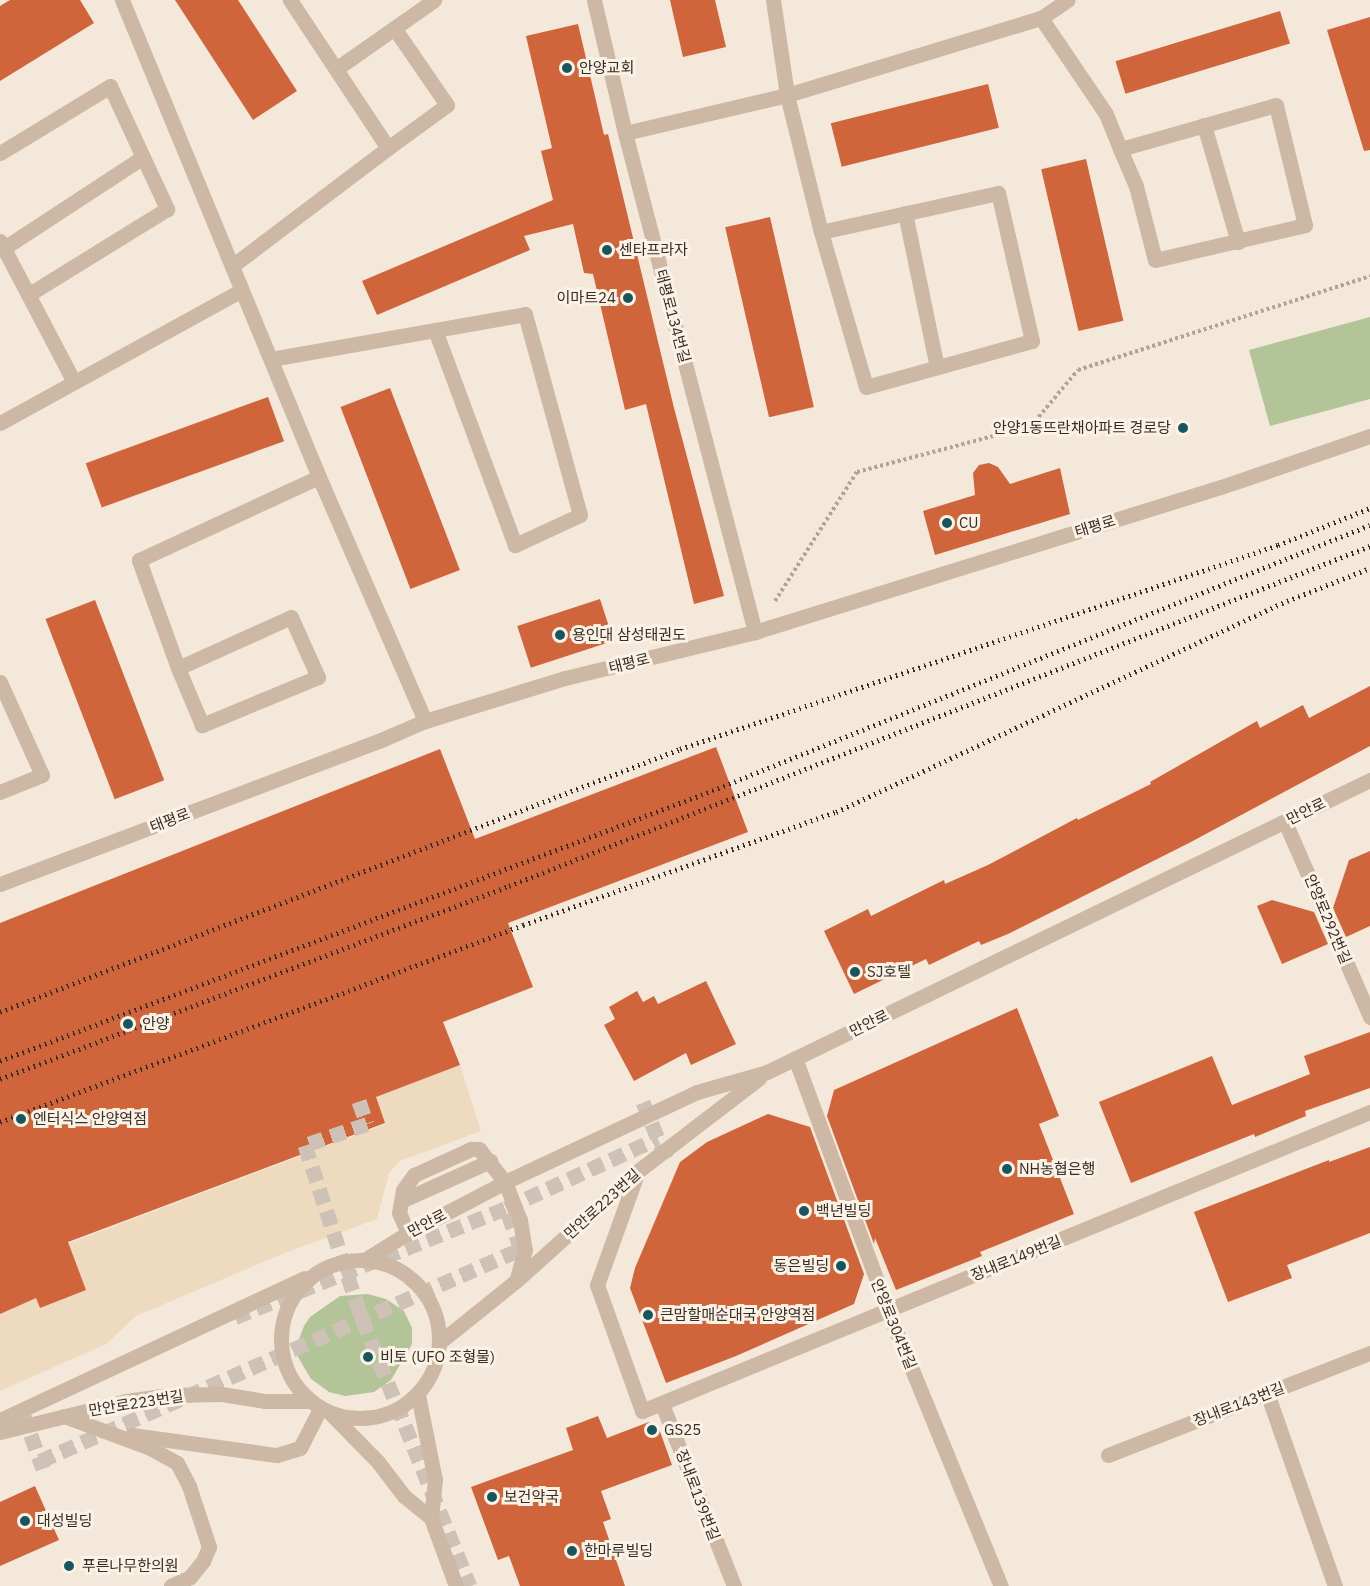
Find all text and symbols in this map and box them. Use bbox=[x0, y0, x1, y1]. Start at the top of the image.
place label: 안양교회 bbox=[579, 59, 634, 77]
marker: 안양교회 bbox=[560, 61, 574, 75]
place label: 센타프라자 bbox=[619, 241, 688, 259]
marker: 센타프라자 bbox=[600, 243, 614, 257]
street label: 태평로134번길 bbox=[652, 267, 694, 365]
place label: 이마트24 bbox=[557, 289, 616, 307]
marker: 이마트24 bbox=[621, 291, 635, 305]
place label: 안양1동뜨란채아파트 경로당 bbox=[993, 419, 1171, 437]
marker: 안양1동뜨란채아파트 경로당 bbox=[1176, 421, 1190, 435]
street label: 태평로 bbox=[1073, 511, 1117, 541]
place label: CU bbox=[959, 514, 978, 532]
marker: CU bbox=[940, 516, 954, 530]
place label: 용인대 삼성태권도 bbox=[572, 626, 686, 644]
marker: 용인대 삼성태권도 bbox=[553, 628, 567, 642]
street label: 태평로 bbox=[607, 649, 651, 677]
street label: 만안로 bbox=[1283, 794, 1329, 828]
street label: 태평로 bbox=[147, 804, 193, 836]
street label: 안양로292번길 bbox=[1301, 871, 1355, 967]
place label: SJ호텔 bbox=[867, 963, 911, 981]
marker: SJ호텔 bbox=[848, 965, 862, 979]
street label: 만안로 bbox=[846, 1006, 892, 1040]
marker: 안양 bbox=[119, 1015, 137, 1033]
place label: 안양 bbox=[142, 1015, 170, 1033]
place label: 엔터식스 안양역점 bbox=[33, 1110, 147, 1128]
marker: 엔터식스 안양역점 bbox=[14, 1112, 28, 1126]
place label: NH농협은행 bbox=[1019, 1160, 1095, 1178]
marker: NH농협은행 bbox=[1000, 1162, 1014, 1176]
street label: 만안로223번길 bbox=[560, 1165, 644, 1243]
place label: 백년빌딩 bbox=[816, 1202, 871, 1220]
marker: 백년빌딩 bbox=[797, 1204, 811, 1218]
street label: 만안로 bbox=[404, 1205, 450, 1241]
street label: 장내로149번길 bbox=[968, 1232, 1064, 1284]
place label: 동은빌딩 bbox=[774, 1257, 829, 1275]
marker: 동은빌딩 bbox=[834, 1259, 848, 1273]
street label: 안양로304번길 bbox=[868, 1276, 920, 1372]
place label: 큰맘할매순대국 안양역점 bbox=[660, 1306, 815, 1324]
marker: 큰맘할매순대국 안양역점 bbox=[641, 1308, 655, 1322]
place label: 비토 (UFO 조형물) bbox=[380, 1348, 495, 1366]
marker: 비토 (UFO 조형물) bbox=[361, 1350, 375, 1364]
street label: 장내로143번길 bbox=[1191, 1378, 1287, 1430]
street label: 만안로223번길 bbox=[87, 1387, 185, 1419]
place label: GS25 bbox=[664, 1421, 701, 1439]
marker: GS25 bbox=[645, 1423, 659, 1437]
street label: 장내로139번길 bbox=[672, 1447, 724, 1543]
place label: 보건약국 bbox=[504, 1488, 559, 1506]
marker: 보건약국 bbox=[485, 1490, 499, 1504]
place label: 대성빌딩 bbox=[37, 1512, 92, 1530]
marker: 대성빌딩 bbox=[18, 1514, 32, 1528]
place label: 한마루빌딩 bbox=[584, 1542, 653, 1560]
marker: 한마루빌딩 bbox=[565, 1544, 579, 1558]
marker: 푸른나무한의원 bbox=[60, 1557, 78, 1575]
place label: 푸른나무한의원 bbox=[82, 1557, 179, 1575]

